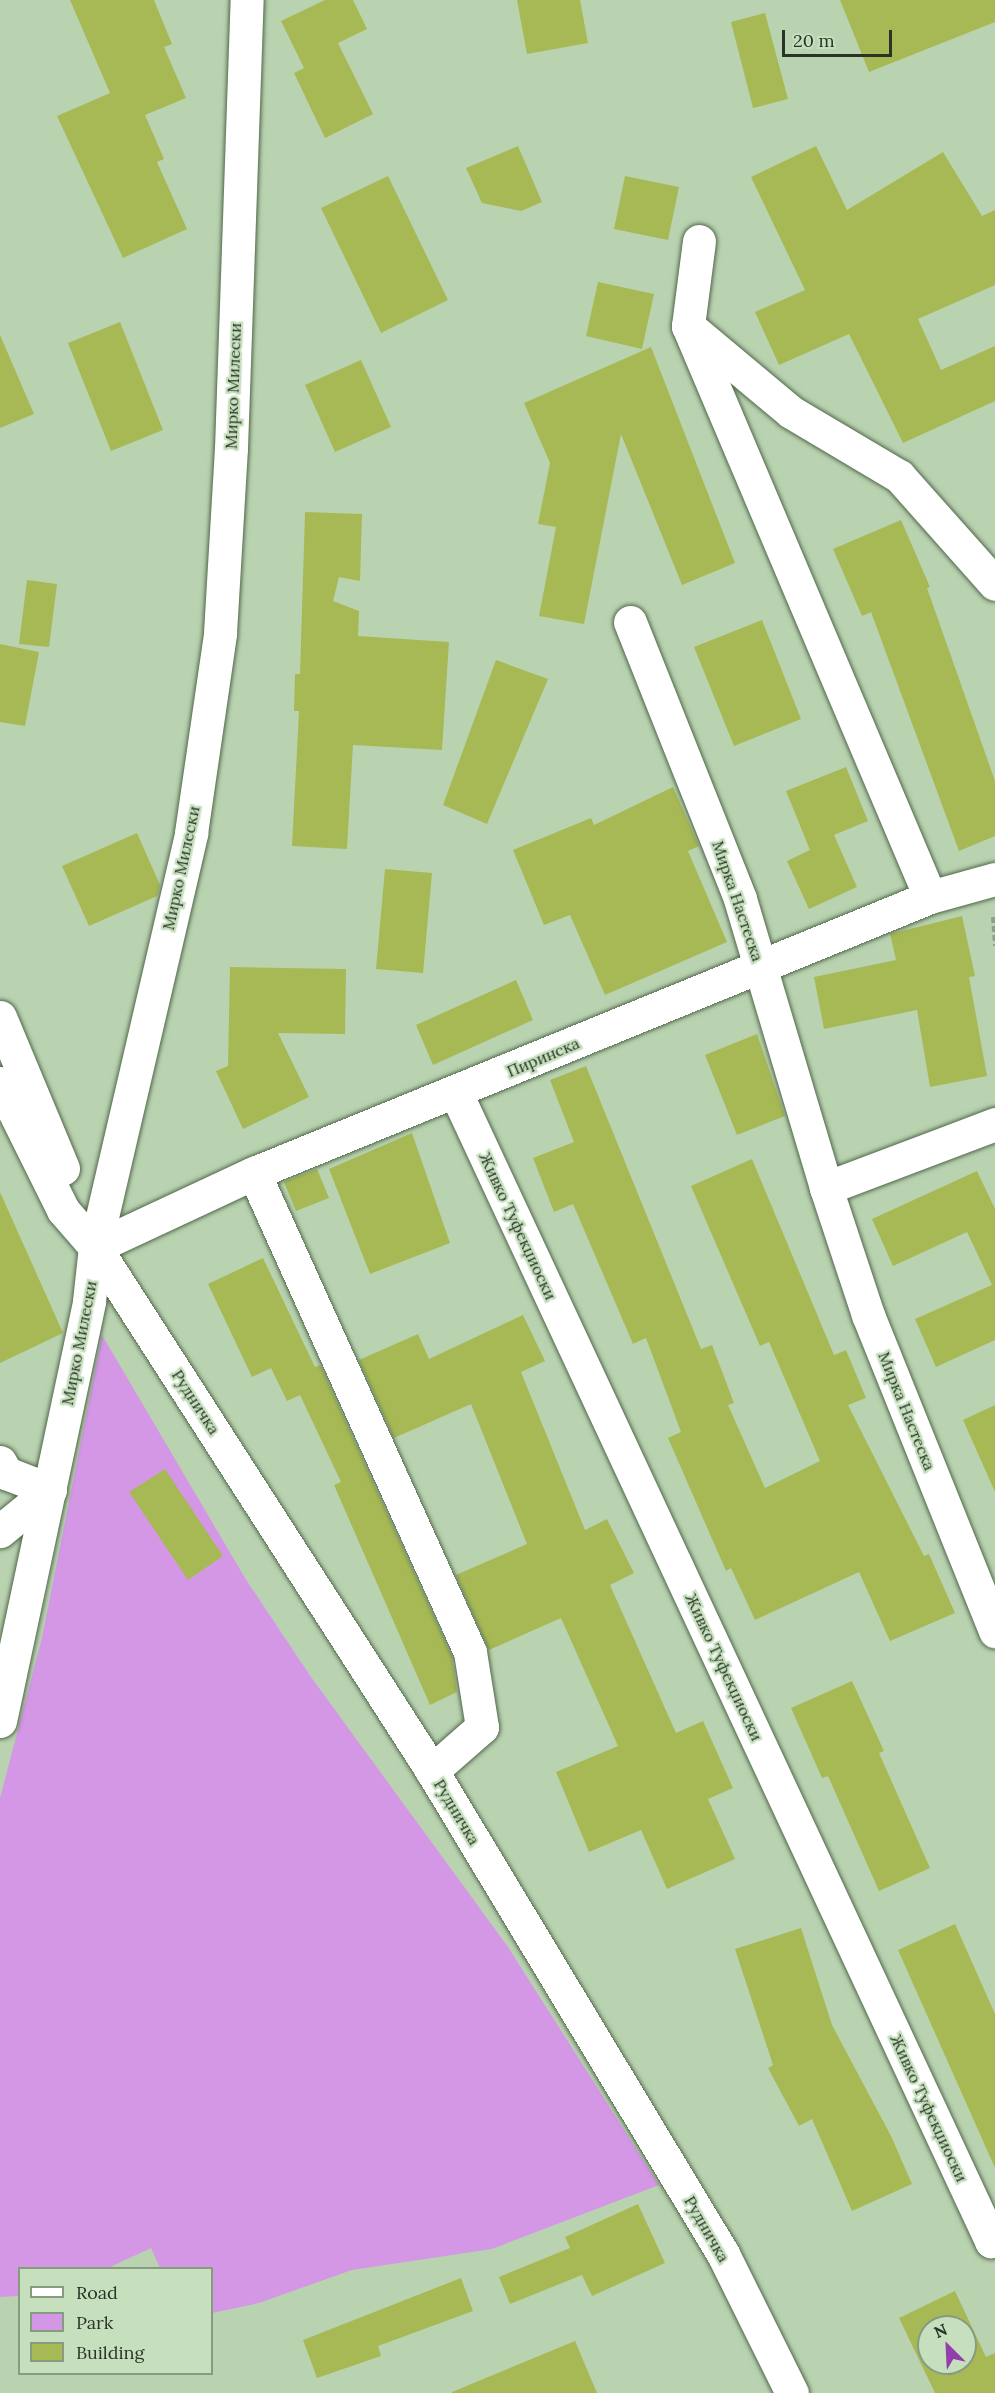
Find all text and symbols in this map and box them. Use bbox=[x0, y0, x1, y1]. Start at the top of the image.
scale bar bbox=[785, 18, 894, 56]
text: 20 m bbox=[793, 29, 835, 52]
street label: Мирко Милески bbox=[221, 323, 245, 449]
street label: Мирко Милески bbox=[158, 804, 204, 932]
street label: Мирка Настеска bbox=[708, 838, 768, 964]
street label: Пиринска bbox=[504, 1033, 582, 1081]
street label: Живко Туфекџиоски bbox=[475, 1149, 561, 1303]
street label: Мирко Милески bbox=[58, 1279, 100, 1407]
street label: Мирка Настеска bbox=[874, 1349, 940, 1473]
street label: Рудничка bbox=[168, 1366, 224, 1438]
street label: Живко Туфекџиоски bbox=[681, 1590, 767, 1744]
street label: Рудничка bbox=[430, 1776, 484, 1848]
street label: Живко Туфекџиоски bbox=[886, 2031, 972, 2185]
street label: Рудничка bbox=[680, 2192, 734, 2266]
legend bbox=[18, 2267, 213, 2375]
text: Road bbox=[76, 2281, 118, 2304]
text: Park bbox=[76, 2311, 113, 2334]
north arrow bbox=[917, 2315, 977, 2375]
text: N bbox=[931, 2319, 950, 2342]
text: Building bbox=[76, 2341, 144, 2364]

